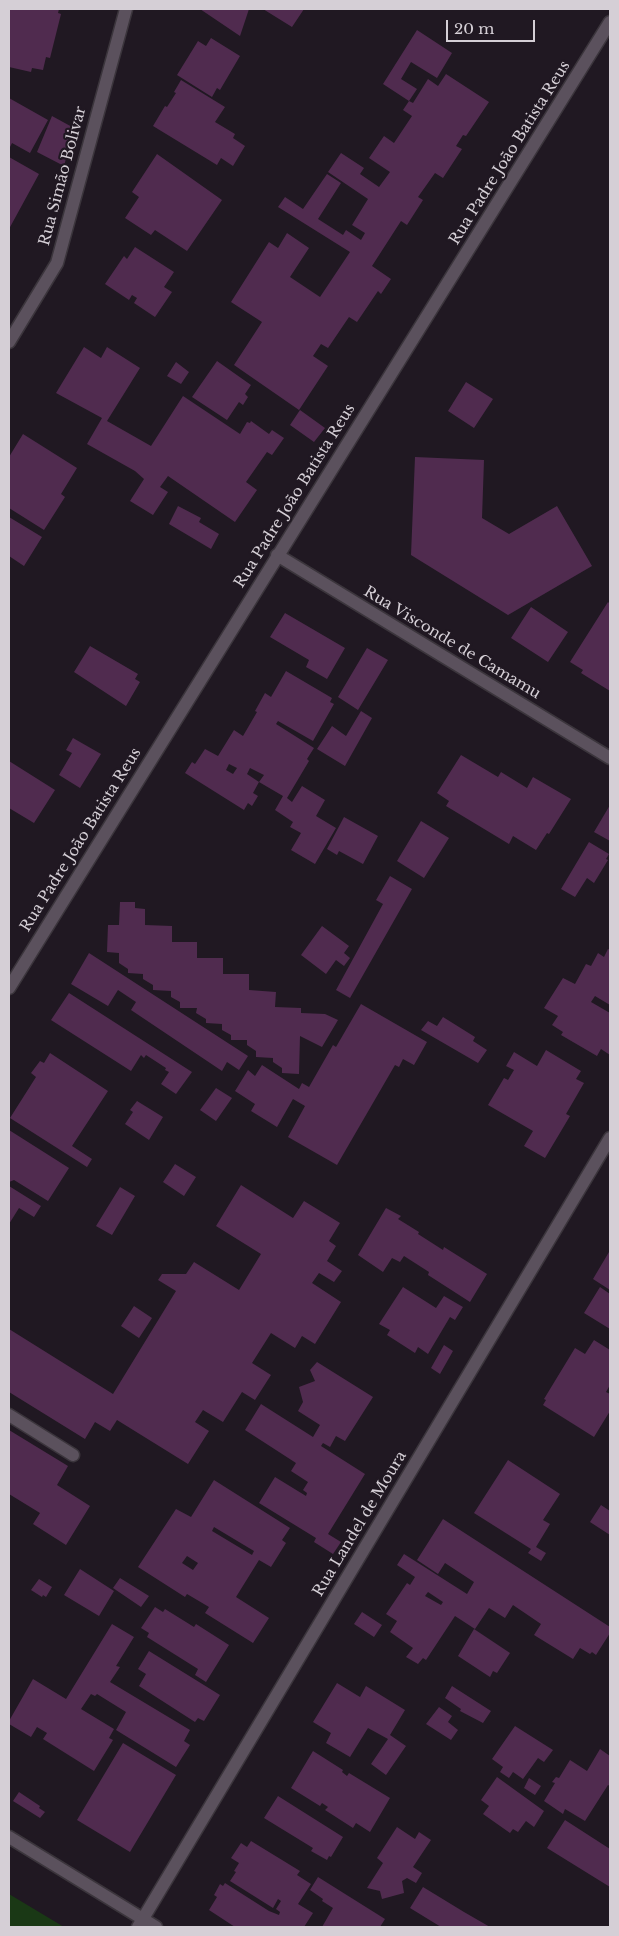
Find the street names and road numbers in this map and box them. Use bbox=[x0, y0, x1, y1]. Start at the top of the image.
street label: Rua Padre João Batista Reus bbox=[446, 58, 574, 248]
street label: Rua Simão Bolivar bbox=[36, 104, 90, 248]
street label: Rua Padre João Batista Reus bbox=[231, 401, 359, 591]
street label: Rua Visconde de Camamu bbox=[360, 583, 544, 703]
street label: Rua Padre João Batista Reus bbox=[17, 745, 145, 935]
street label: Rua Landel de Moura bbox=[309, 1448, 411, 1600]

